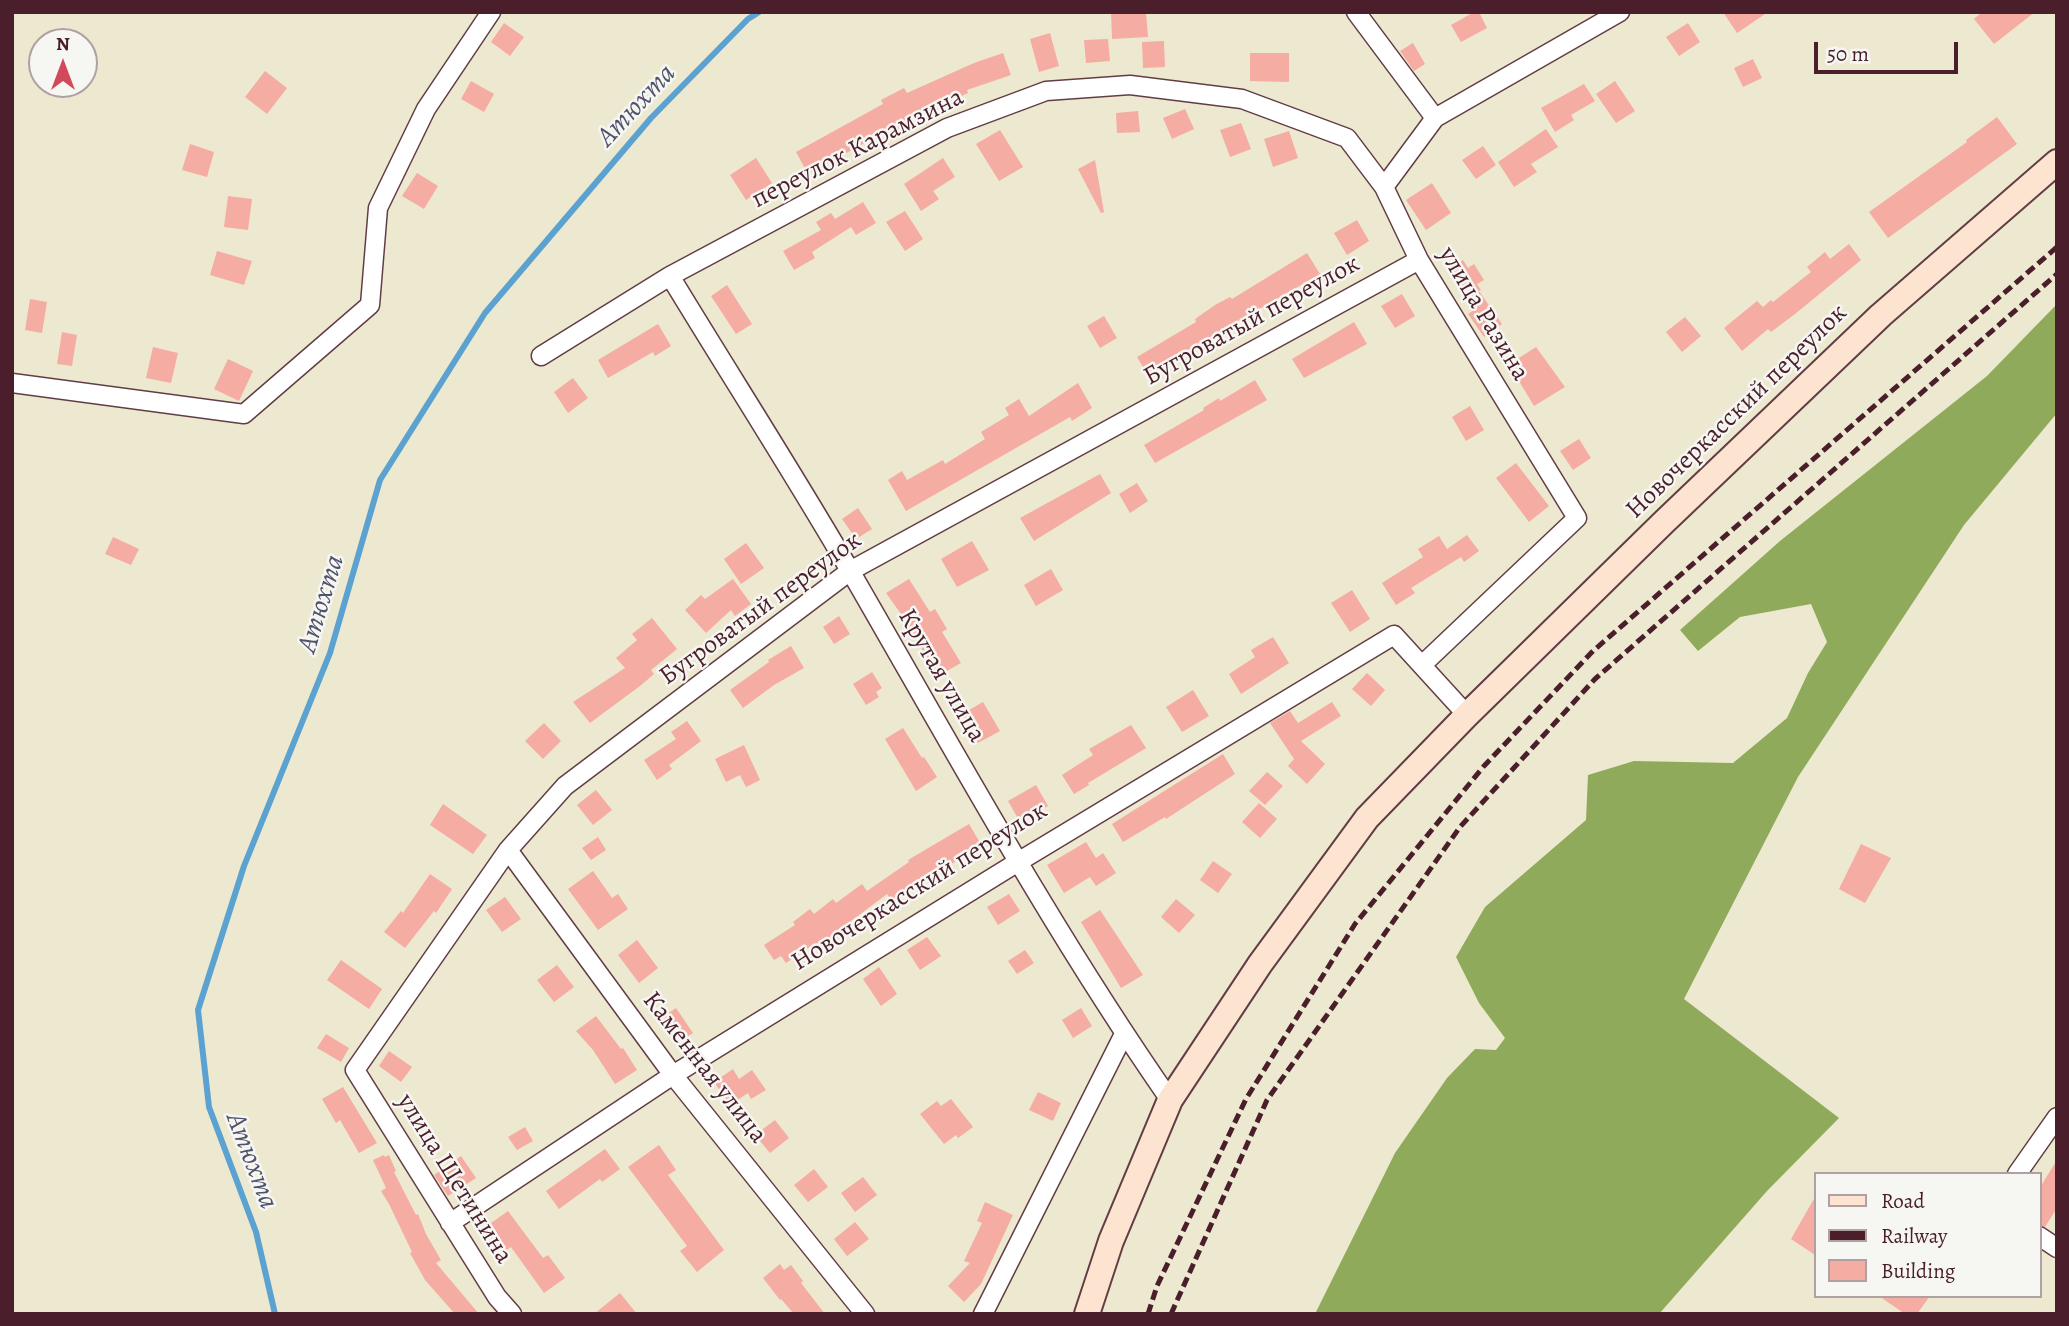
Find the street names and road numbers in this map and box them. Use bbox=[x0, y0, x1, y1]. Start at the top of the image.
street label: переулок Карамзина bbox=[747, 82, 969, 216]
street label: улица Разина bbox=[1431, 241, 1535, 387]
street label: Бугроватый переулок bbox=[1139, 249, 1365, 393]
street label: Новочеркасский переулок bbox=[1620, 298, 1854, 526]
street label: Бугроватый переулок bbox=[654, 525, 868, 693]
street label: Крутая улица bbox=[890, 604, 992, 748]
street label: Новочеркасский переулок bbox=[786, 795, 1054, 979]
street label: Каменная улица bbox=[635, 986, 773, 1150]
street label: улица Щетинина bbox=[389, 1088, 519, 1270]

